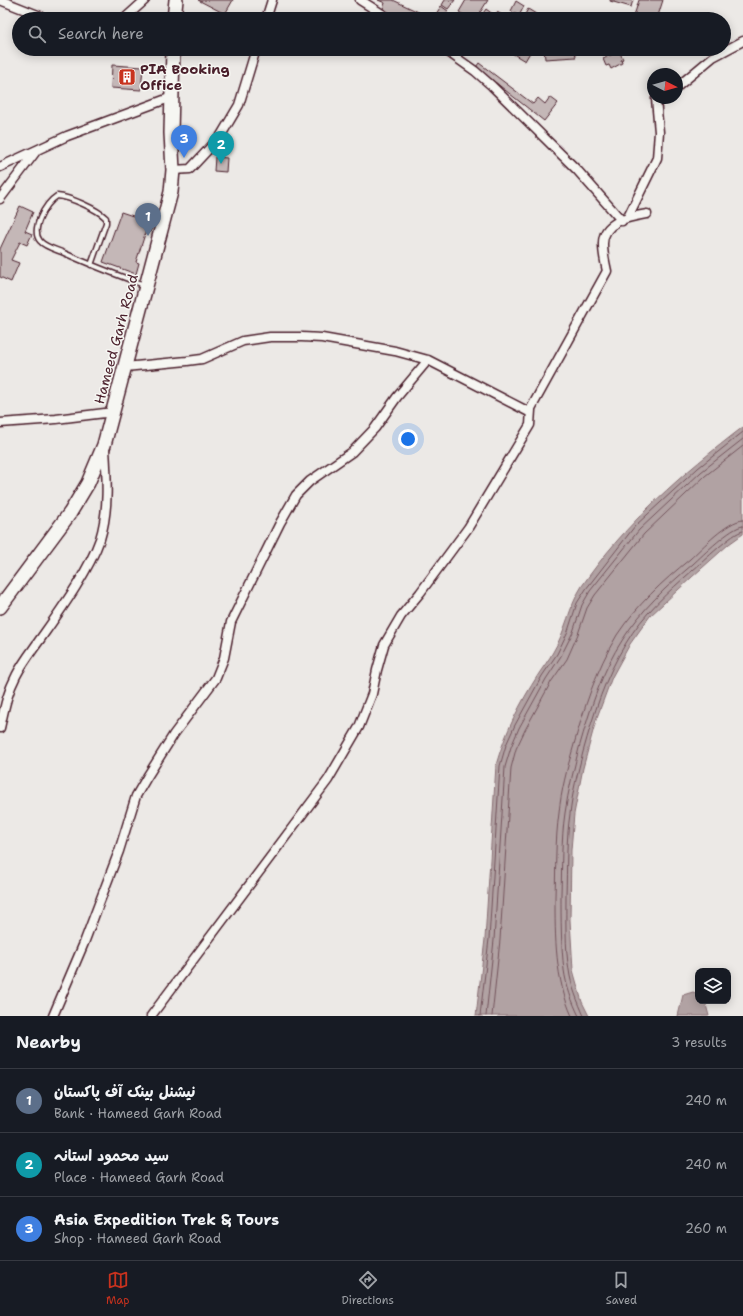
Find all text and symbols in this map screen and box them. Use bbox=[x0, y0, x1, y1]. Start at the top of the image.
search box bbox=[12, 12, 731, 56]
icon: search bbox=[26, 23, 48, 45]
text: Search here bbox=[58, 24, 144, 44]
place label: PIA Booking Office bbox=[140, 60, 230, 94]
building icon: PIA Booking Office bbox=[117, 67, 137, 87]
north arrow bbox=[647, 68, 683, 104]
pin: 3 bbox=[171, 125, 197, 158]
pin: 2 bbox=[208, 131, 234, 164]
pin: 1 bbox=[135, 203, 161, 236]
street label: Hameed Garh Road bbox=[90, 272, 142, 406]
your location bbox=[398, 429, 418, 449]
map controls bbox=[695, 968, 731, 1004]
button: layers bbox=[695, 968, 731, 1004]
text: Nearby bbox=[16, 1031, 81, 1053]
text: 3 results bbox=[671, 1034, 727, 1051]
text: نیشنل بینک آف پاکستان bbox=[54, 1082, 195, 1102]
text: 1 bbox=[26, 1092, 32, 1109]
text: 240 m bbox=[685, 1092, 727, 1109]
text: Bank · Hameed Garh Road bbox=[54, 1105, 222, 1122]
text: سید محمود استانہ bbox=[54, 1146, 169, 1166]
text: 2 bbox=[24, 1156, 34, 1173]
text: 240 m bbox=[685, 1156, 727, 1173]
text: Place · Hameed Garh Road bbox=[54, 1169, 224, 1186]
text: Asia Expedition Trek & Tours bbox=[54, 1210, 279, 1230]
text: 3 bbox=[24, 1220, 34, 1237]
text: 260 m bbox=[685, 1220, 727, 1237]
text: Shop · Hameed Garh Road bbox=[54, 1230, 221, 1247]
tab: Map bbox=[106, 1269, 130, 1308]
tab: Directions bbox=[341, 1269, 394, 1308]
tab: Saved bbox=[606, 1269, 637, 1308]

